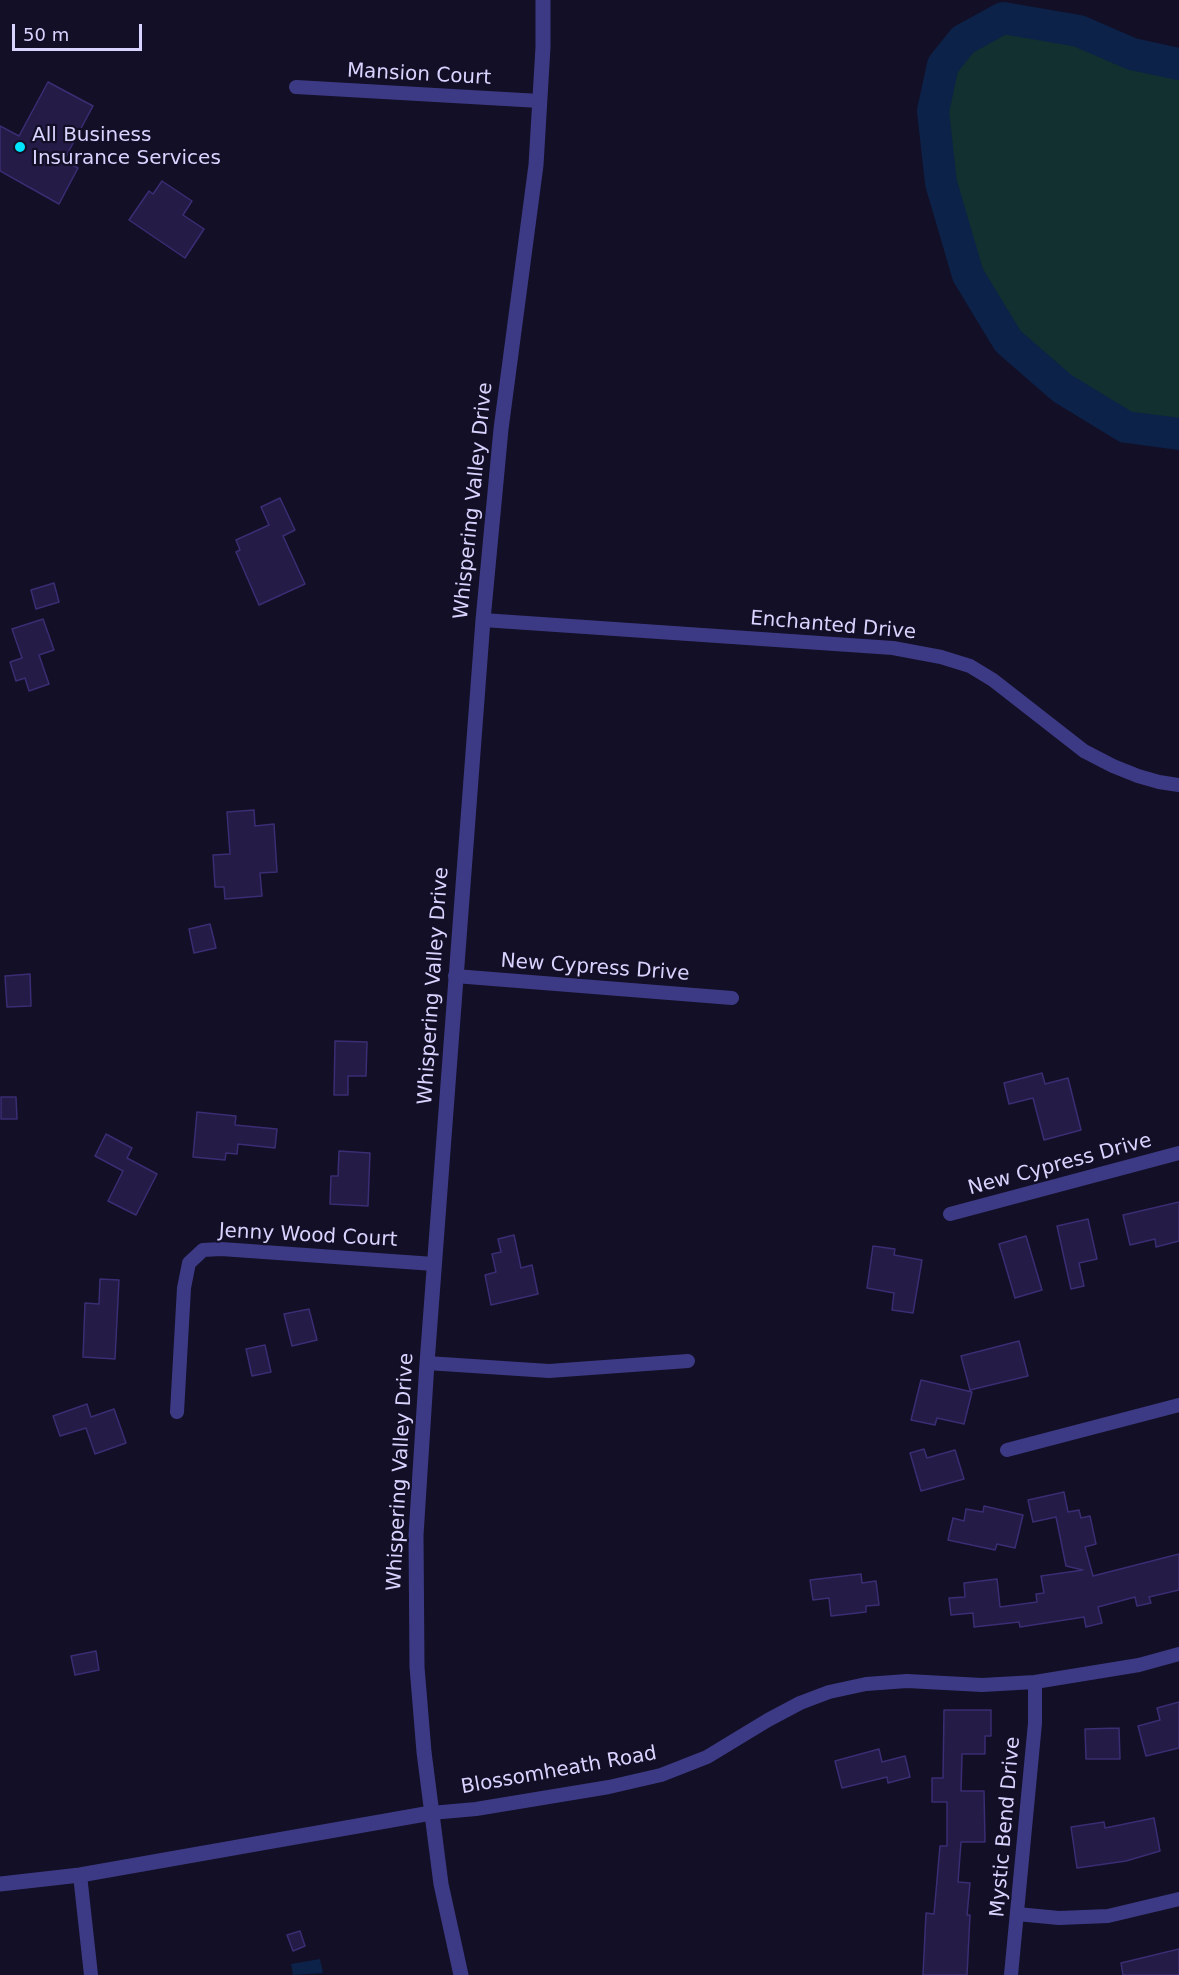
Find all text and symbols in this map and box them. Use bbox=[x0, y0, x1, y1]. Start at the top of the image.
scale bar bbox=[15, 12, 146, 50]
text: 50 m bbox=[23, 24, 69, 45]
street label: Mansion Court bbox=[346, 59, 492, 91]
place label: All Business Insurance Services bbox=[32, 124, 221, 171]
marker: All Business Insurance Services bbox=[13, 140, 27, 154]
street label: Whispering Valley Drive bbox=[450, 381, 498, 621]
street label: Enchanted Drive bbox=[749, 607, 917, 645]
street label: Whispering Valley Drive bbox=[414, 866, 454, 1106]
street label: New Cypress Drive bbox=[500, 949, 690, 987]
street label: New Cypress Drive bbox=[966, 1129, 1154, 1201]
street label: Jenny Wood Court bbox=[218, 1219, 398, 1253]
street label: Whispering Valley Drive bbox=[383, 1352, 419, 1592]
street label: Mystic Bend Drive bbox=[986, 1736, 1026, 1918]
street label: Blossomheath Road bbox=[459, 1742, 659, 1800]

